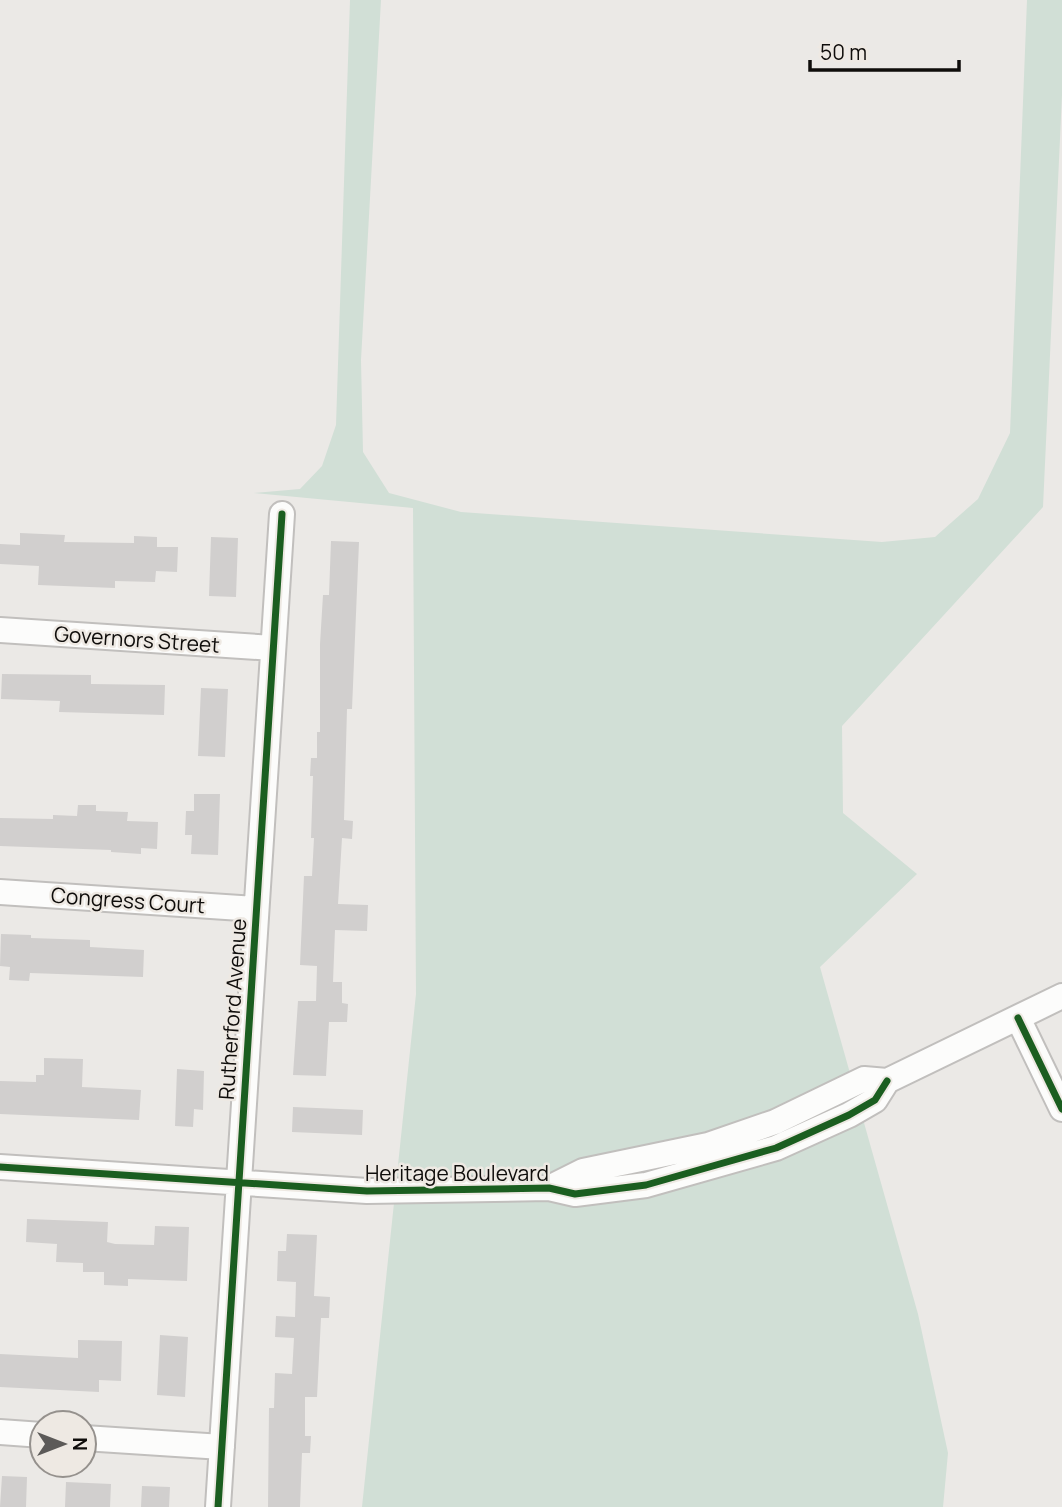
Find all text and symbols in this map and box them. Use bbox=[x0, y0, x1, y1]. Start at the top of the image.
scale bar bbox=[810, 28, 959, 72]
text: 50 m bbox=[820, 38, 867, 66]
street label: Governors Street bbox=[53, 619, 221, 659]
street label: Congress Court bbox=[50, 881, 206, 919]
street label: Rutherford Avenue bbox=[212, 917, 252, 1101]
street label: Heritage Boulevard bbox=[365, 1159, 549, 1187]
north arrow bbox=[28, 1409, 98, 1479]
text: N bbox=[67, 1437, 93, 1451]

